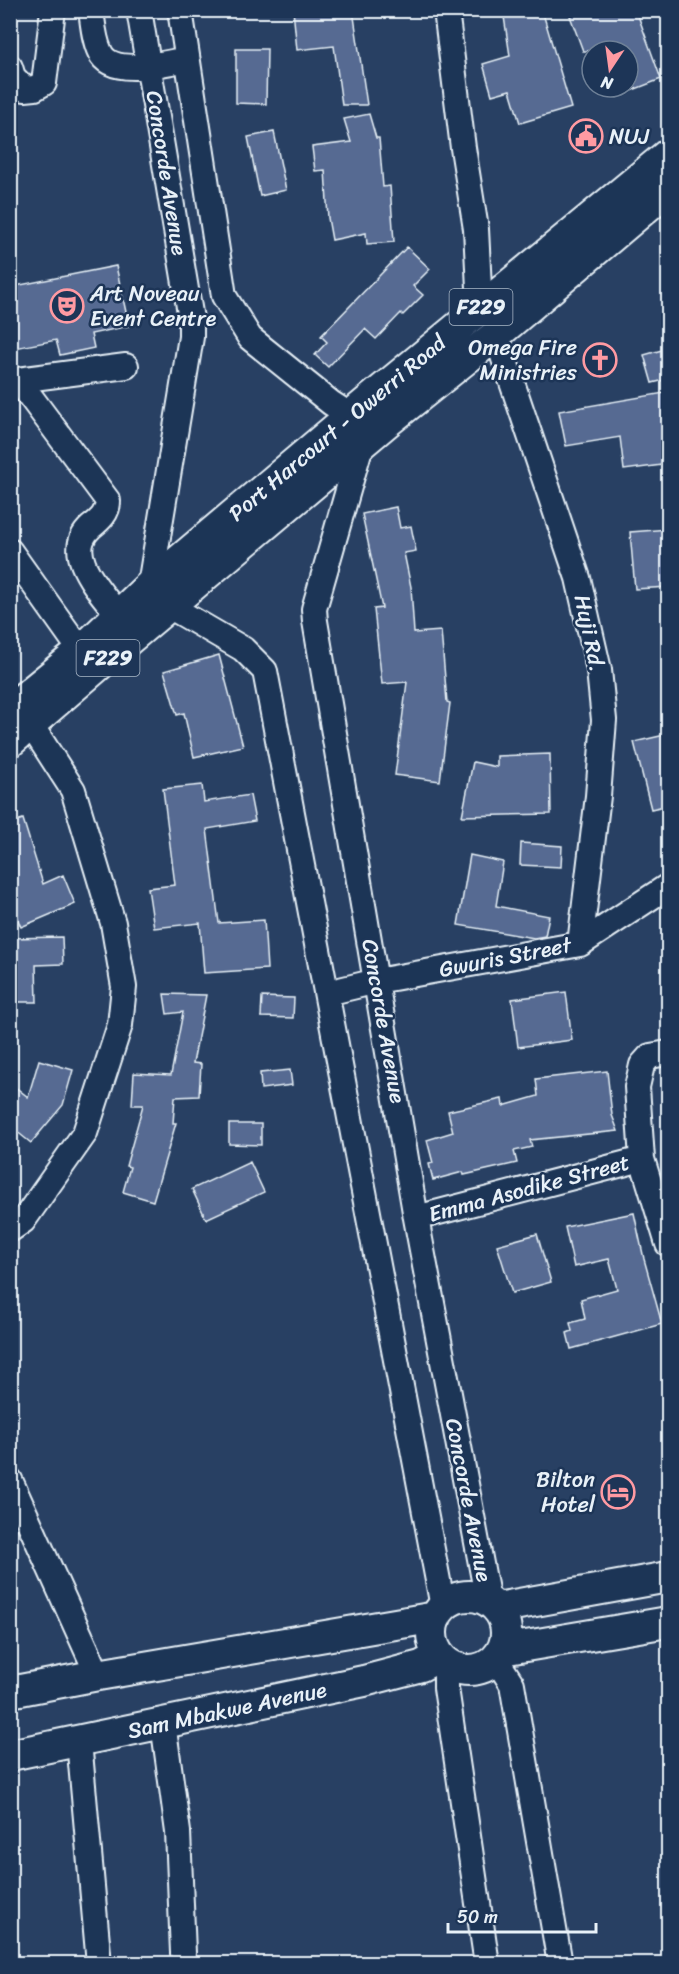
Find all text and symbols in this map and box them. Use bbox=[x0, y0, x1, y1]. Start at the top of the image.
north arrow bbox=[580, 39, 640, 99]
text: N bbox=[597, 68, 616, 99]
street label: Concorde Avenue bbox=[135, 88, 199, 258]
place label: NUJ bbox=[609, 117, 650, 156]
public building icon: NUJ bbox=[568, 118, 604, 154]
place label: Art Noveau Event Centre bbox=[89, 274, 217, 338]
theatre icon: Art Noveau Event Centre bbox=[49, 288, 85, 324]
road number: F229 bbox=[450, 289, 512, 325]
street label: Port Harcourt - Owerri Road bbox=[219, 324, 456, 531]
place label: Omega Fire Ministries bbox=[468, 328, 578, 392]
church icon: Omega Fire Ministries bbox=[582, 342, 618, 378]
street label: Huji Rd. bbox=[563, 591, 617, 675]
road number: F229 bbox=[76, 640, 140, 676]
street label: Gwuris Street bbox=[436, 925, 575, 989]
street label: Concorde Avenue bbox=[350, 936, 418, 1107]
street label: Emma Asodike Street bbox=[424, 1142, 634, 1234]
street label: Concorde Avenue bbox=[434, 1415, 504, 1586]
place label: Bilton Hotel bbox=[536, 1460, 596, 1524]
hotel icon: Bilton Hotel bbox=[600, 1474, 636, 1510]
street label: Sam Mbakwe Avenue bbox=[124, 1670, 331, 1750]
scale bar bbox=[448, 1896, 596, 1934]
text: 50 m bbox=[457, 1901, 498, 1933]

